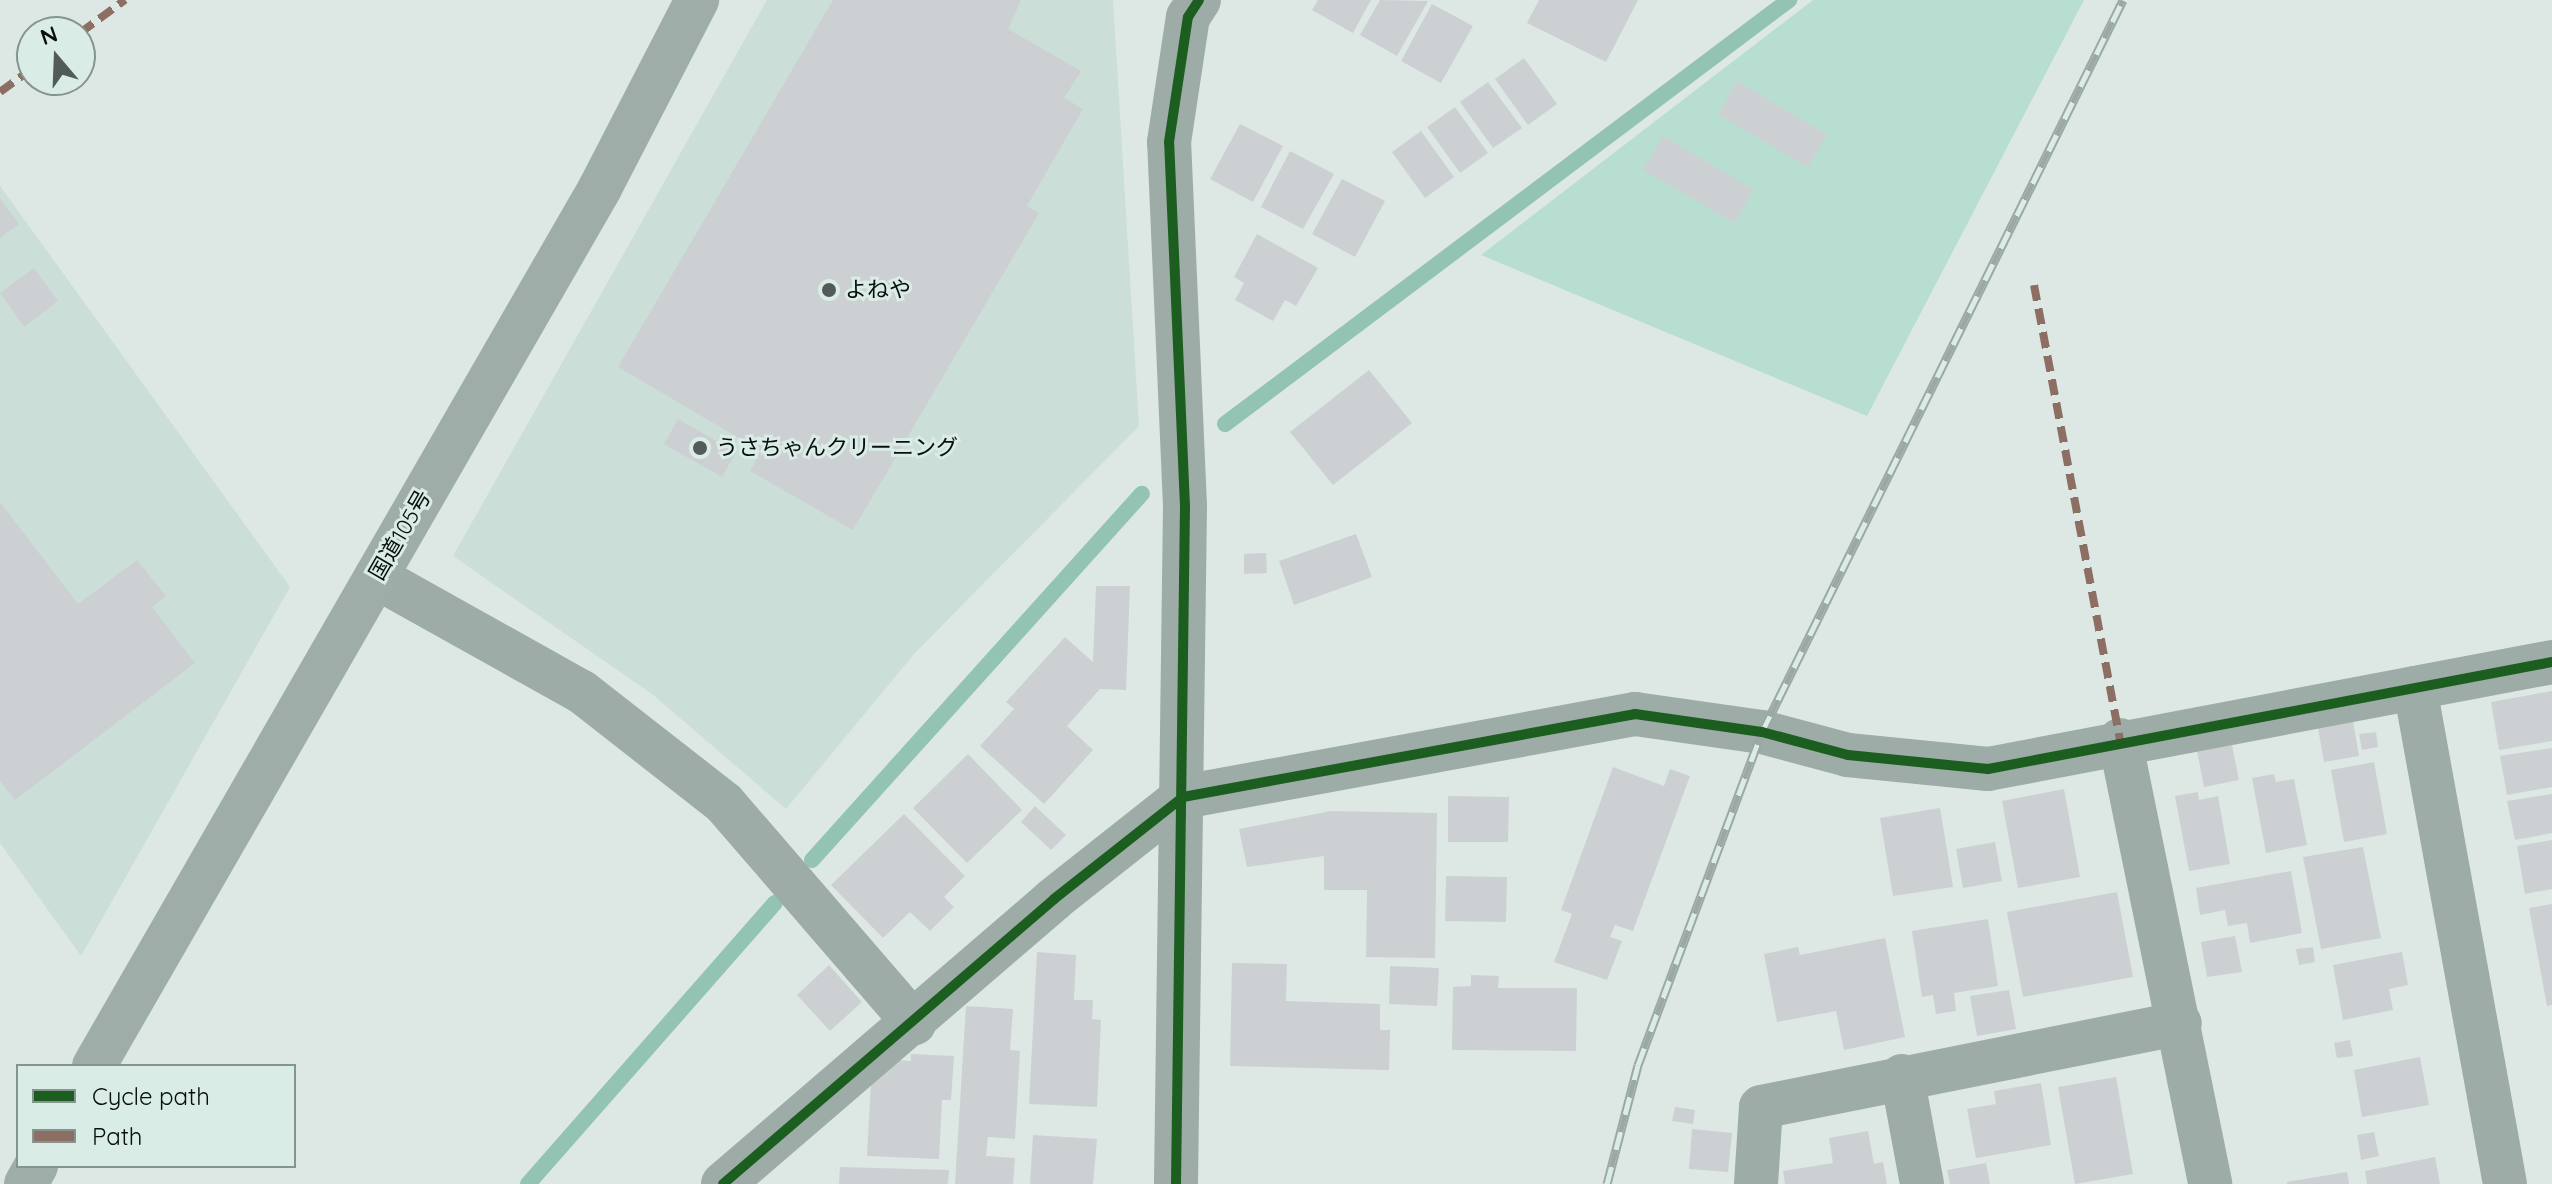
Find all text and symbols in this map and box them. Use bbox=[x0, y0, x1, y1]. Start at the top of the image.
north arrow bbox=[16, 16, 96, 96]
text: N bbox=[37, 19, 61, 51]
place label: よねや bbox=[845, 277, 911, 303]
marker: よねや bbox=[820, 281, 838, 299]
place label: うさちゃんクリーニング bbox=[716, 435, 958, 461]
marker: うさちゃんクリーニング bbox=[691, 439, 709, 457]
street label: 国道105号 bbox=[364, 485, 436, 585]
legend bbox=[16, 1064, 296, 1168]
text: Cycle path bbox=[92, 1081, 210, 1111]
text: Path bbox=[92, 1121, 143, 1151]

